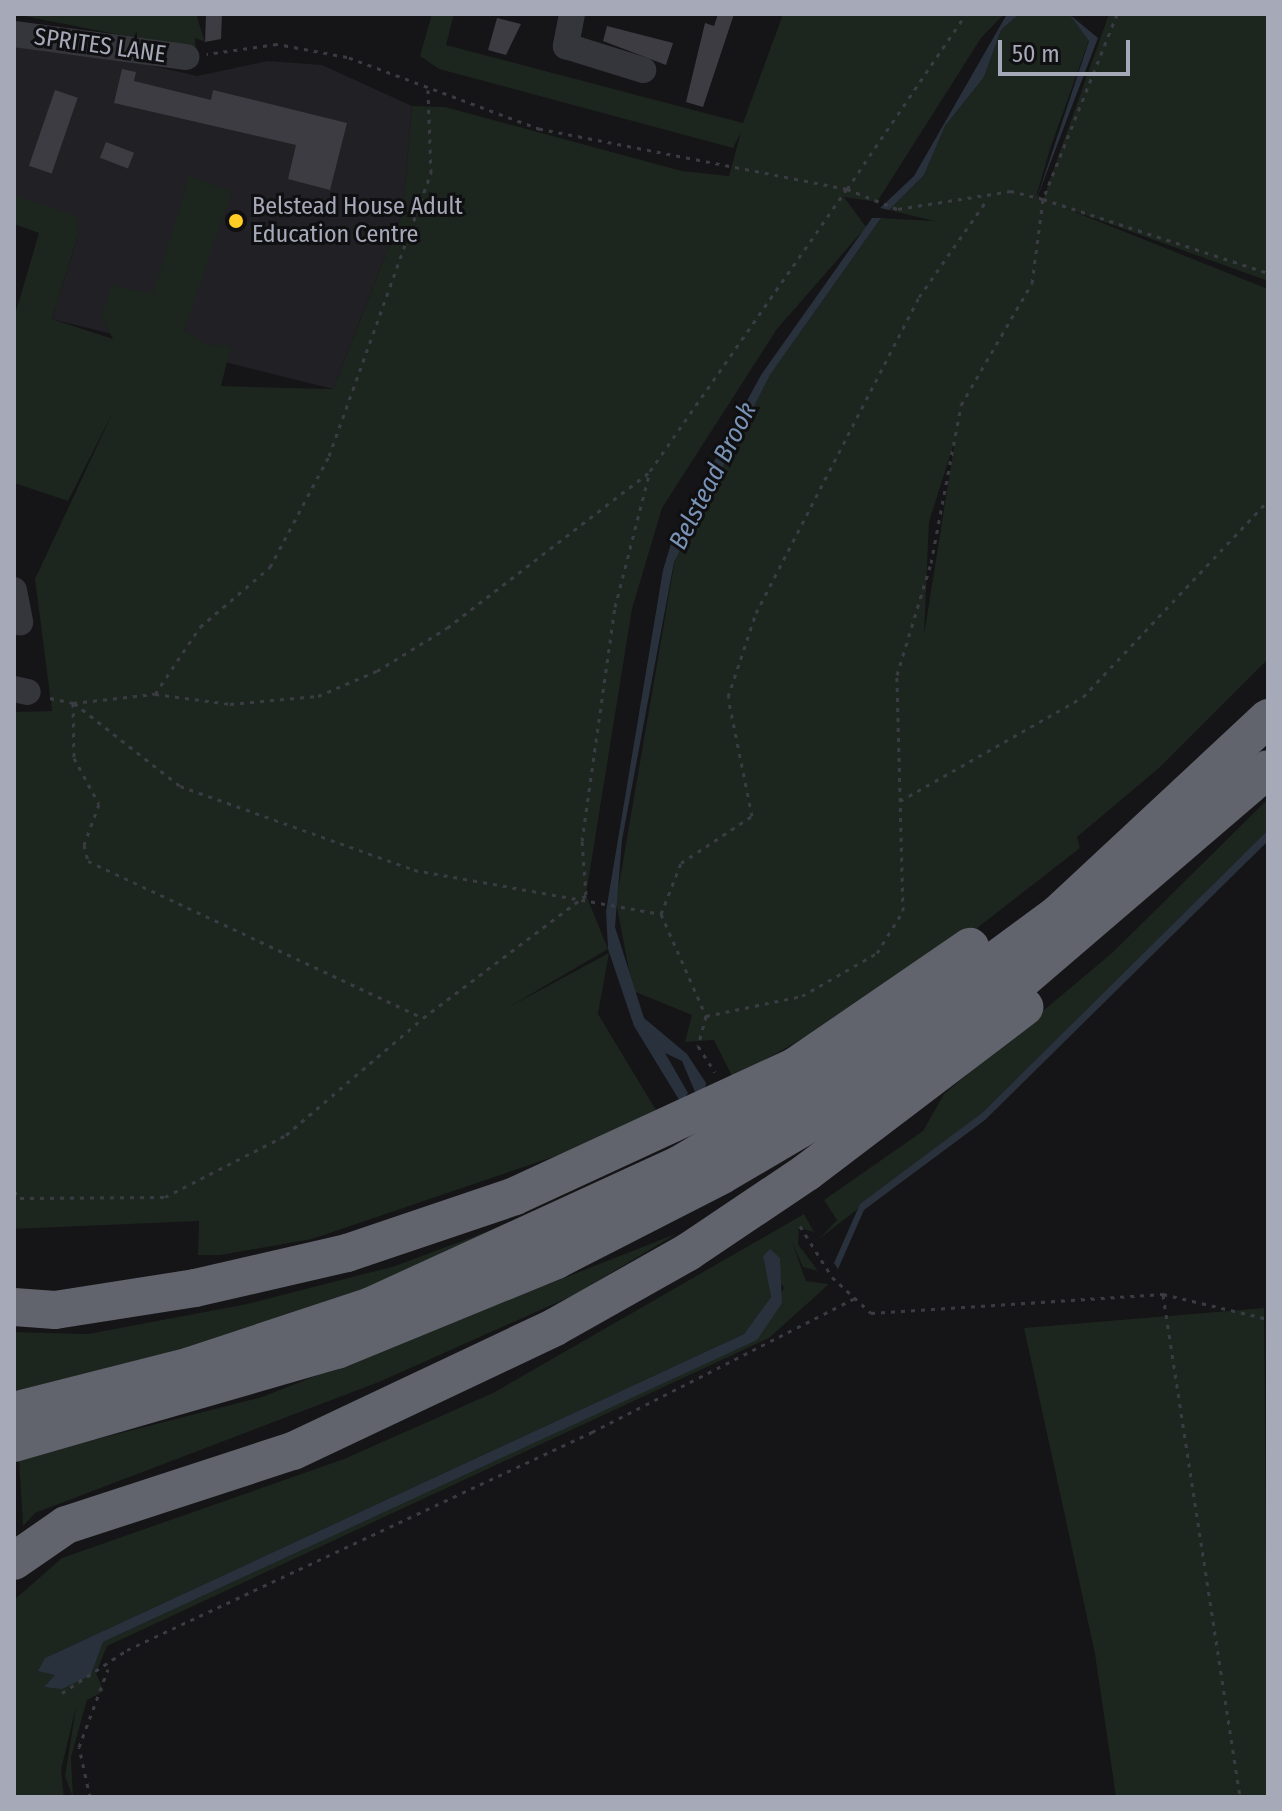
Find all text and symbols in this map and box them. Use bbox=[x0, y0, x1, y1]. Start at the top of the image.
street label: SPRITES LANE bbox=[32, 23, 168, 69]
scale bar bbox=[1002, 24, 1134, 74]
text: 50 m bbox=[1012, 40, 1060, 68]
place label: Belstead House Adult Education Centre bbox=[252, 193, 463, 249]
marker: Belstead House Adult Education Centre bbox=[227, 212, 245, 230]
water label: Belstead Brook bbox=[663, 397, 763, 555]

